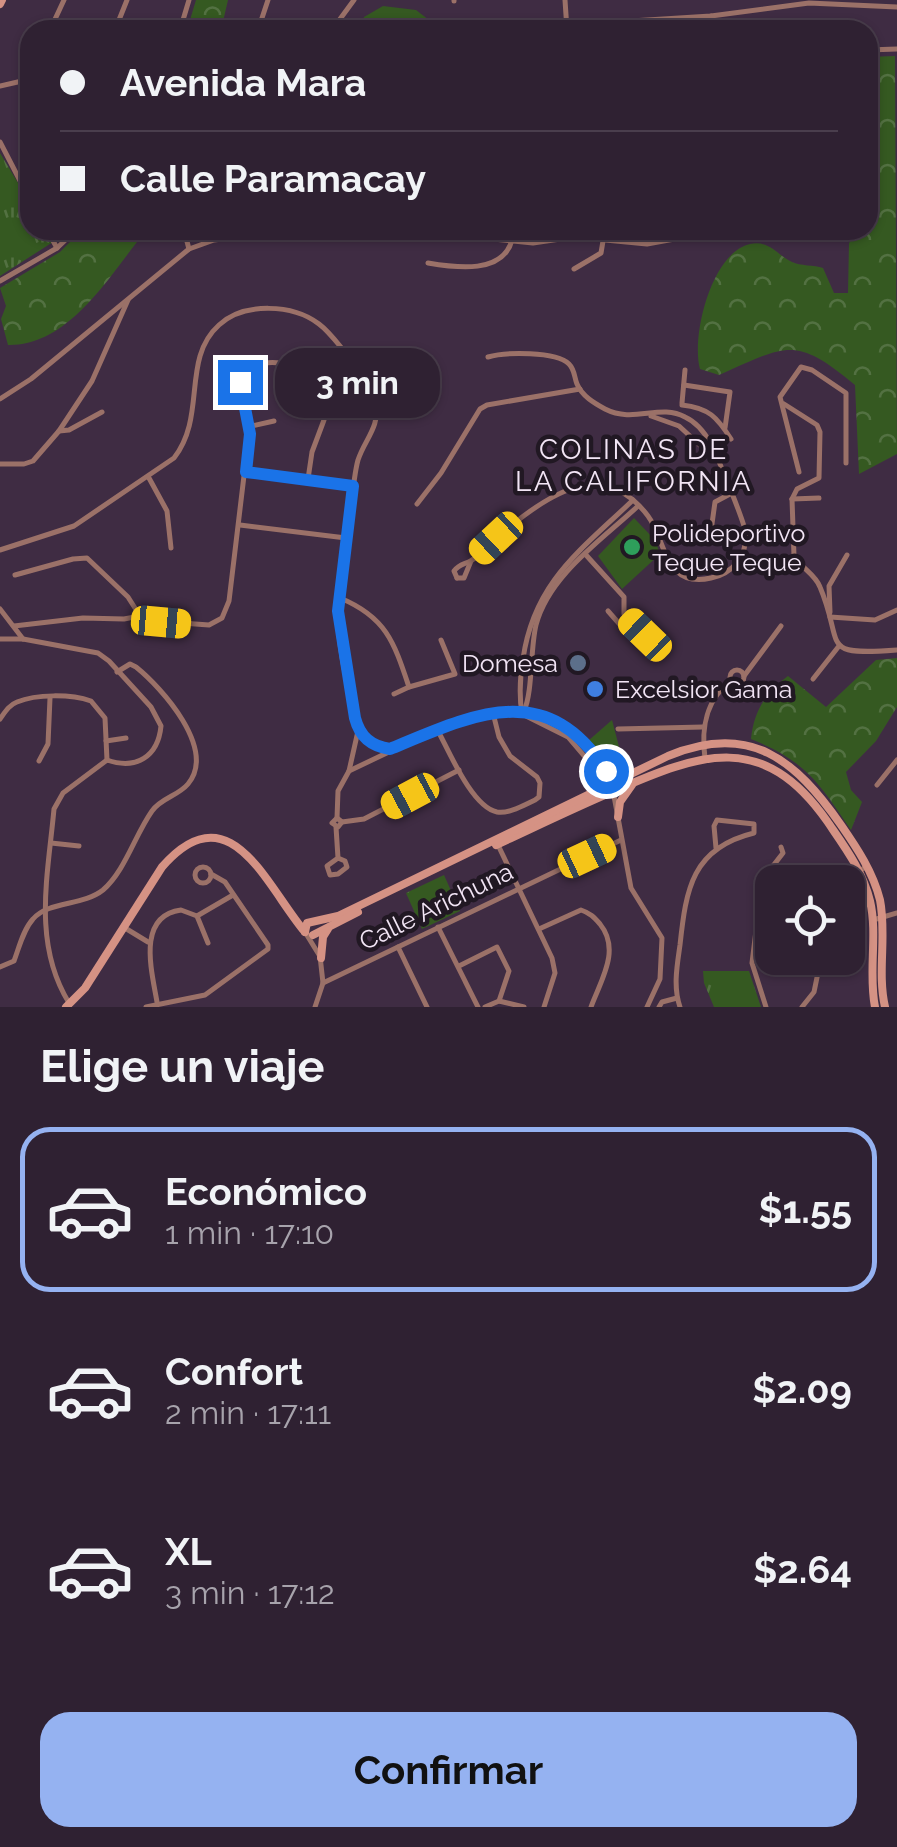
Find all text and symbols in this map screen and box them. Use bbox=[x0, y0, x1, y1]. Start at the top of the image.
text: Avenida Mara bbox=[120, 60, 366, 105]
text: Calle Paramacay bbox=[120, 156, 426, 201]
callout: 3 min bbox=[275, 347, 440, 417]
route end bbox=[218, 360, 263, 405]
text: 3 min bbox=[316, 364, 399, 401]
district label: COLINAS DE LA CALIFORNIA bbox=[515, 433, 753, 498]
car bbox=[464, 507, 528, 569]
place label: Polideportivo Teque Teque bbox=[652, 518, 805, 577]
marker: Polideportivo Teque Teque bbox=[621, 536, 643, 558]
car bbox=[613, 603, 677, 667]
car bbox=[130, 604, 192, 640]
place label: Domesa bbox=[462, 648, 558, 678]
marker: Domesa bbox=[567, 652, 589, 674]
place label: Excelsior Gama bbox=[615, 674, 792, 704]
marker: Excelsior Gama bbox=[584, 678, 606, 700]
route start bbox=[584, 749, 629, 794]
car bbox=[376, 769, 444, 823]
car bbox=[553, 830, 621, 882]
street label: Calle Arichuna bbox=[354, 856, 518, 956]
map controls bbox=[755, 865, 865, 975]
button: locate bbox=[755, 865, 865, 975]
text: Elige un viaje bbox=[40, 1040, 324, 1093]
icon: car bbox=[45, 1165, 135, 1255]
text: Económico bbox=[165, 1169, 367, 1214]
text: $1.55 bbox=[758, 1187, 852, 1232]
text: 1 min · 17:10 bbox=[165, 1214, 334, 1251]
icon: car bbox=[45, 1345, 135, 1435]
text: Confort bbox=[165, 1349, 303, 1394]
text: $2.09 bbox=[752, 1367, 852, 1412]
text: 2 min · 17:11 bbox=[165, 1394, 331, 1431]
icon: car bbox=[45, 1525, 135, 1615]
text: XL bbox=[165, 1529, 212, 1574]
text: $2.64 bbox=[753, 1547, 852, 1592]
text: 3 min · 17:12 bbox=[165, 1574, 335, 1611]
button: Confirmar bbox=[40, 1712, 857, 1827]

